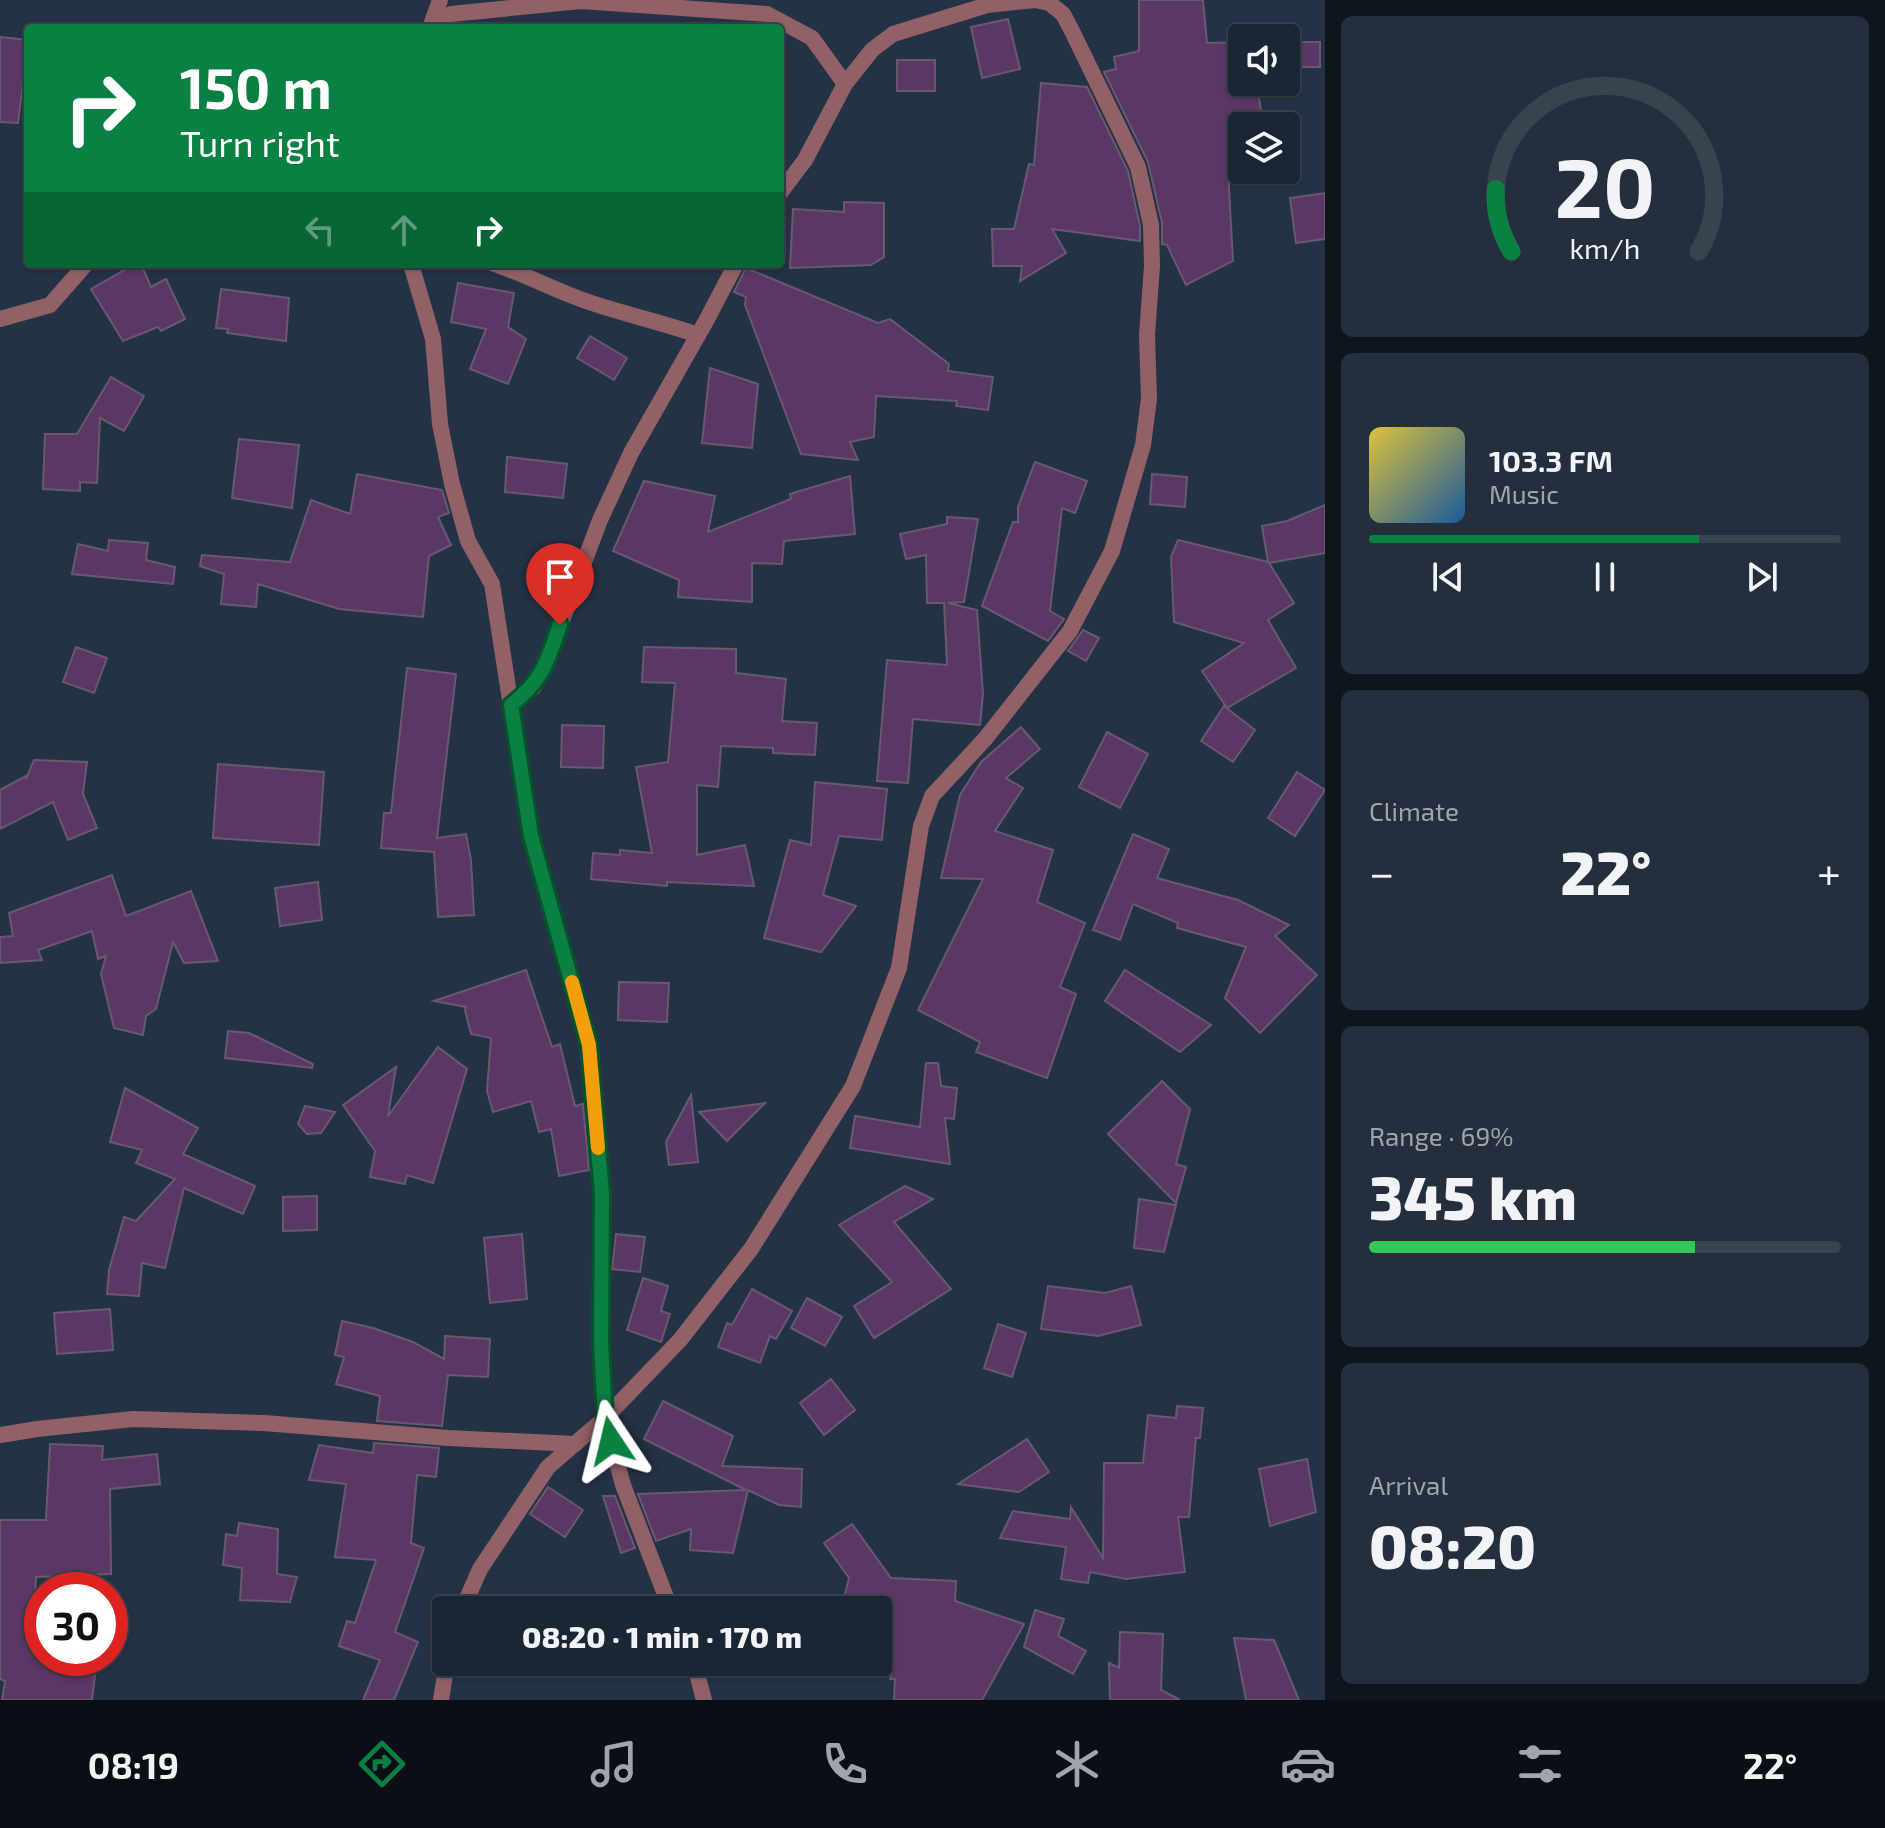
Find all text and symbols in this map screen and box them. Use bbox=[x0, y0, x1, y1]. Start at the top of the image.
map controls bbox=[1228, 24, 1300, 184]
button: sound bbox=[1228, 24, 1300, 96]
text: 150 m bbox=[180, 53, 332, 120]
icon: right bbox=[48, 56, 152, 160]
button: layers bbox=[1228, 112, 1300, 184]
text: Turn right bbox=[180, 121, 340, 164]
text: 20 bbox=[1555, 135, 1655, 235]
icon: left bbox=[298, 208, 342, 252]
icon: ahead bbox=[382, 208, 426, 252]
icon: right bbox=[466, 208, 510, 252]
text: km/h bbox=[1570, 231, 1640, 266]
text: 103.3 FM bbox=[1489, 442, 1613, 478]
text: Music bbox=[1489, 478, 1559, 509]
pin bbox=[526, 543, 594, 625]
icon: arrive bbox=[538, 555, 582, 599]
icon: previous bbox=[1426, 555, 1470, 599]
icon: pause bbox=[1583, 555, 1627, 599]
icon: next bbox=[1740, 555, 1784, 599]
text: Climate bbox=[1369, 795, 1459, 826]
text: 22° bbox=[1560, 835, 1651, 907]
text: − bbox=[1369, 845, 1395, 898]
text: + bbox=[1817, 845, 1841, 898]
text: Range · 69% bbox=[1369, 1120, 1514, 1151]
text: 345 km bbox=[1369, 1160, 1577, 1232]
position arrow bbox=[569, 1399, 653, 1483]
text: Arrival bbox=[1369, 1469, 1448, 1500]
text: 08:20 bbox=[1369, 1509, 1536, 1581]
speed limit sign: 30 bbox=[24, 1572, 128, 1676]
text: 08:20 · 1 min · 170 m bbox=[522, 1618, 802, 1654]
icon: directions bbox=[354, 1736, 410, 1792]
icon: music bbox=[586, 1736, 642, 1792]
icon: phone bbox=[817, 1736, 873, 1792]
icon: climate bbox=[1049, 1736, 1105, 1792]
icon: car bbox=[1280, 1736, 1336, 1792]
icon: filters bbox=[1512, 1736, 1568, 1792]
text: 08:19 bbox=[88, 1743, 179, 1786]
text: 22° bbox=[1743, 1743, 1797, 1786]

